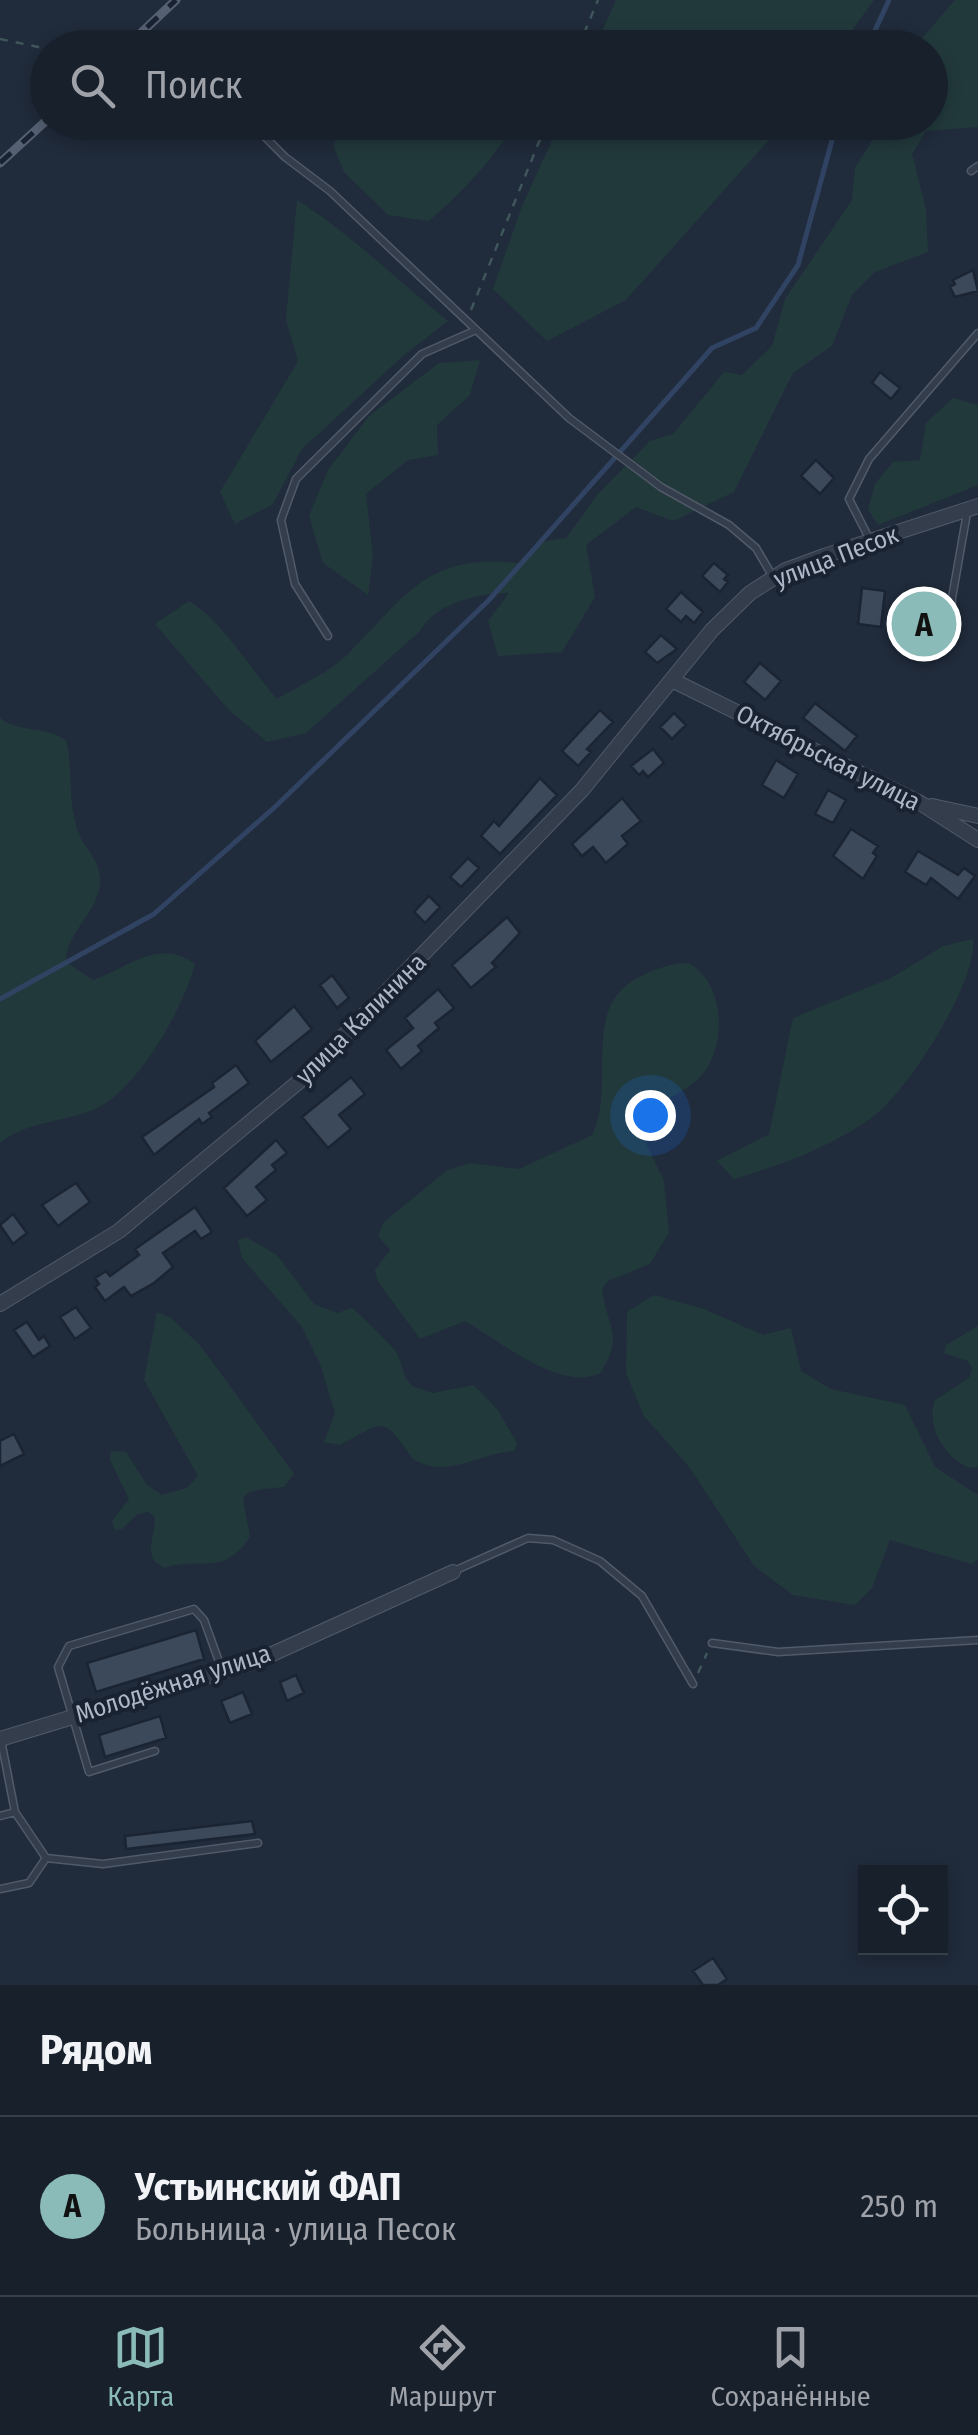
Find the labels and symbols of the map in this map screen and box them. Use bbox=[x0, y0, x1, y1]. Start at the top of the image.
street label: улица Песок bbox=[769, 519, 903, 594]
pin: A bbox=[892, 586, 956, 662]
street label: Октябрьская улица bbox=[731, 699, 925, 817]
street label: улица Калинина bbox=[289, 947, 433, 1091]
your location bbox=[625, 1090, 676, 1141]
street label: Молодёжная улица bbox=[72, 1638, 274, 1730]

